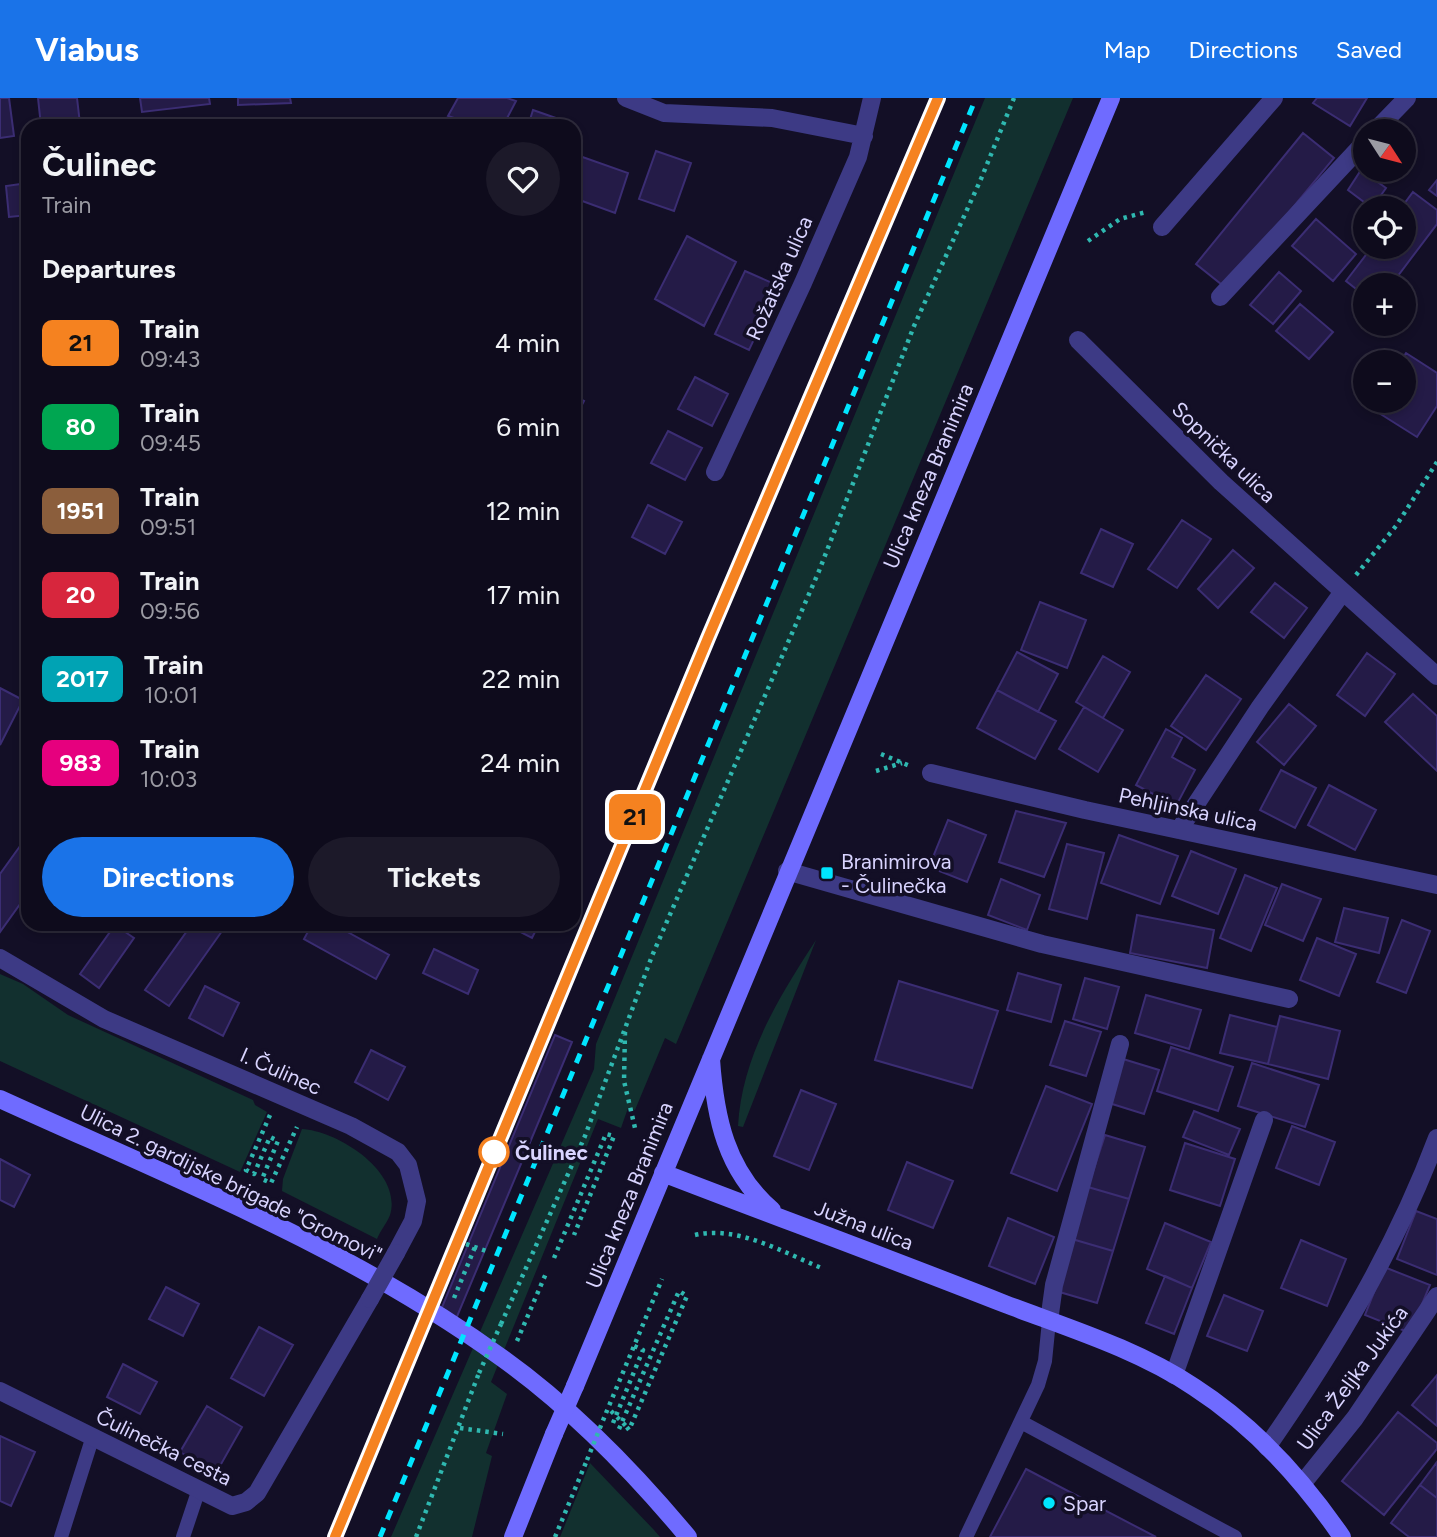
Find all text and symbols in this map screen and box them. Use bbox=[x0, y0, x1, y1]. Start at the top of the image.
text: Viabus bbox=[35, 30, 139, 69]
text: Map bbox=[1104, 35, 1150, 64]
text: Directions bbox=[1188, 35, 1298, 64]
text: Saved bbox=[1336, 35, 1402, 64]
north arrow bbox=[1353, 119, 1416, 182]
map controls bbox=[1353, 119, 1416, 413]
button: heart bbox=[486, 142, 560, 216]
text: Čulinec bbox=[42, 145, 156, 184]
text: Train bbox=[42, 191, 91, 219]
button: locate bbox=[1353, 196, 1416, 259]
street label: Rožatska ulica bbox=[740, 212, 818, 344]
text: Departures bbox=[42, 253, 176, 285]
button: + bbox=[1353, 273, 1416, 336]
text: Train bbox=[140, 313, 200, 345]
text: 4 min bbox=[495, 327, 560, 359]
text: 21 bbox=[68, 328, 93, 357]
text: 09:43 bbox=[140, 345, 200, 373]
button: − bbox=[1353, 350, 1416, 413]
street label: Ulica kneza Branimira bbox=[878, 380, 978, 572]
street label: Sopnička ulica bbox=[1167, 396, 1281, 508]
text: Train bbox=[140, 397, 200, 429]
text: 6 min bbox=[496, 411, 560, 443]
text: 80 bbox=[65, 412, 96, 441]
text: 09:45 bbox=[140, 429, 201, 457]
text: Train bbox=[140, 481, 200, 513]
text: 12 min bbox=[486, 495, 560, 527]
text: 1951 bbox=[56, 496, 105, 525]
text: 09:51 bbox=[140, 513, 196, 541]
text: Train bbox=[140, 565, 200, 597]
text: 17 min bbox=[486, 579, 560, 611]
text: 20 bbox=[66, 580, 95, 609]
text: 09:56 bbox=[140, 597, 200, 625]
text: Train bbox=[144, 649, 203, 681]
text: 22 min bbox=[482, 663, 560, 695]
text: 2017 bbox=[56, 664, 109, 693]
text: 10:01 bbox=[144, 681, 198, 709]
text: Train bbox=[140, 733, 200, 765]
text: 24 min bbox=[480, 747, 560, 779]
text: 983 bbox=[60, 748, 101, 777]
text: 10:03 bbox=[140, 765, 197, 793]
street label: Pehljinska ulica bbox=[1116, 782, 1260, 836]
line badge: 21 bbox=[604, 794, 666, 840]
text: 21 bbox=[623, 802, 647, 831]
button: Directions bbox=[42, 837, 294, 917]
button: Tickets bbox=[308, 837, 560, 917]
place label: Branimirova - Čulinečka bbox=[841, 849, 951, 898]
marker: Branimirova - Čulinečka bbox=[819, 865, 835, 881]
street label: I. Čulinec bbox=[237, 1042, 325, 1100]
street label: Ulica kneza Branimira bbox=[580, 1098, 678, 1292]
street label: Ulica 2. gardijske brigade "Gromovi" bbox=[76, 1099, 386, 1267]
marker: Čulinec bbox=[479, 1137, 509, 1167]
place label: Čulinec bbox=[515, 1140, 588, 1165]
street label: Južna ulica bbox=[811, 1195, 917, 1255]
street label: Ulica Željka Jukića bbox=[1291, 1301, 1413, 1455]
street label: Čulinečka cesta bbox=[92, 1403, 236, 1491]
place label: Spar bbox=[1063, 1491, 1106, 1516]
marker: Spar bbox=[1041, 1495, 1057, 1511]

